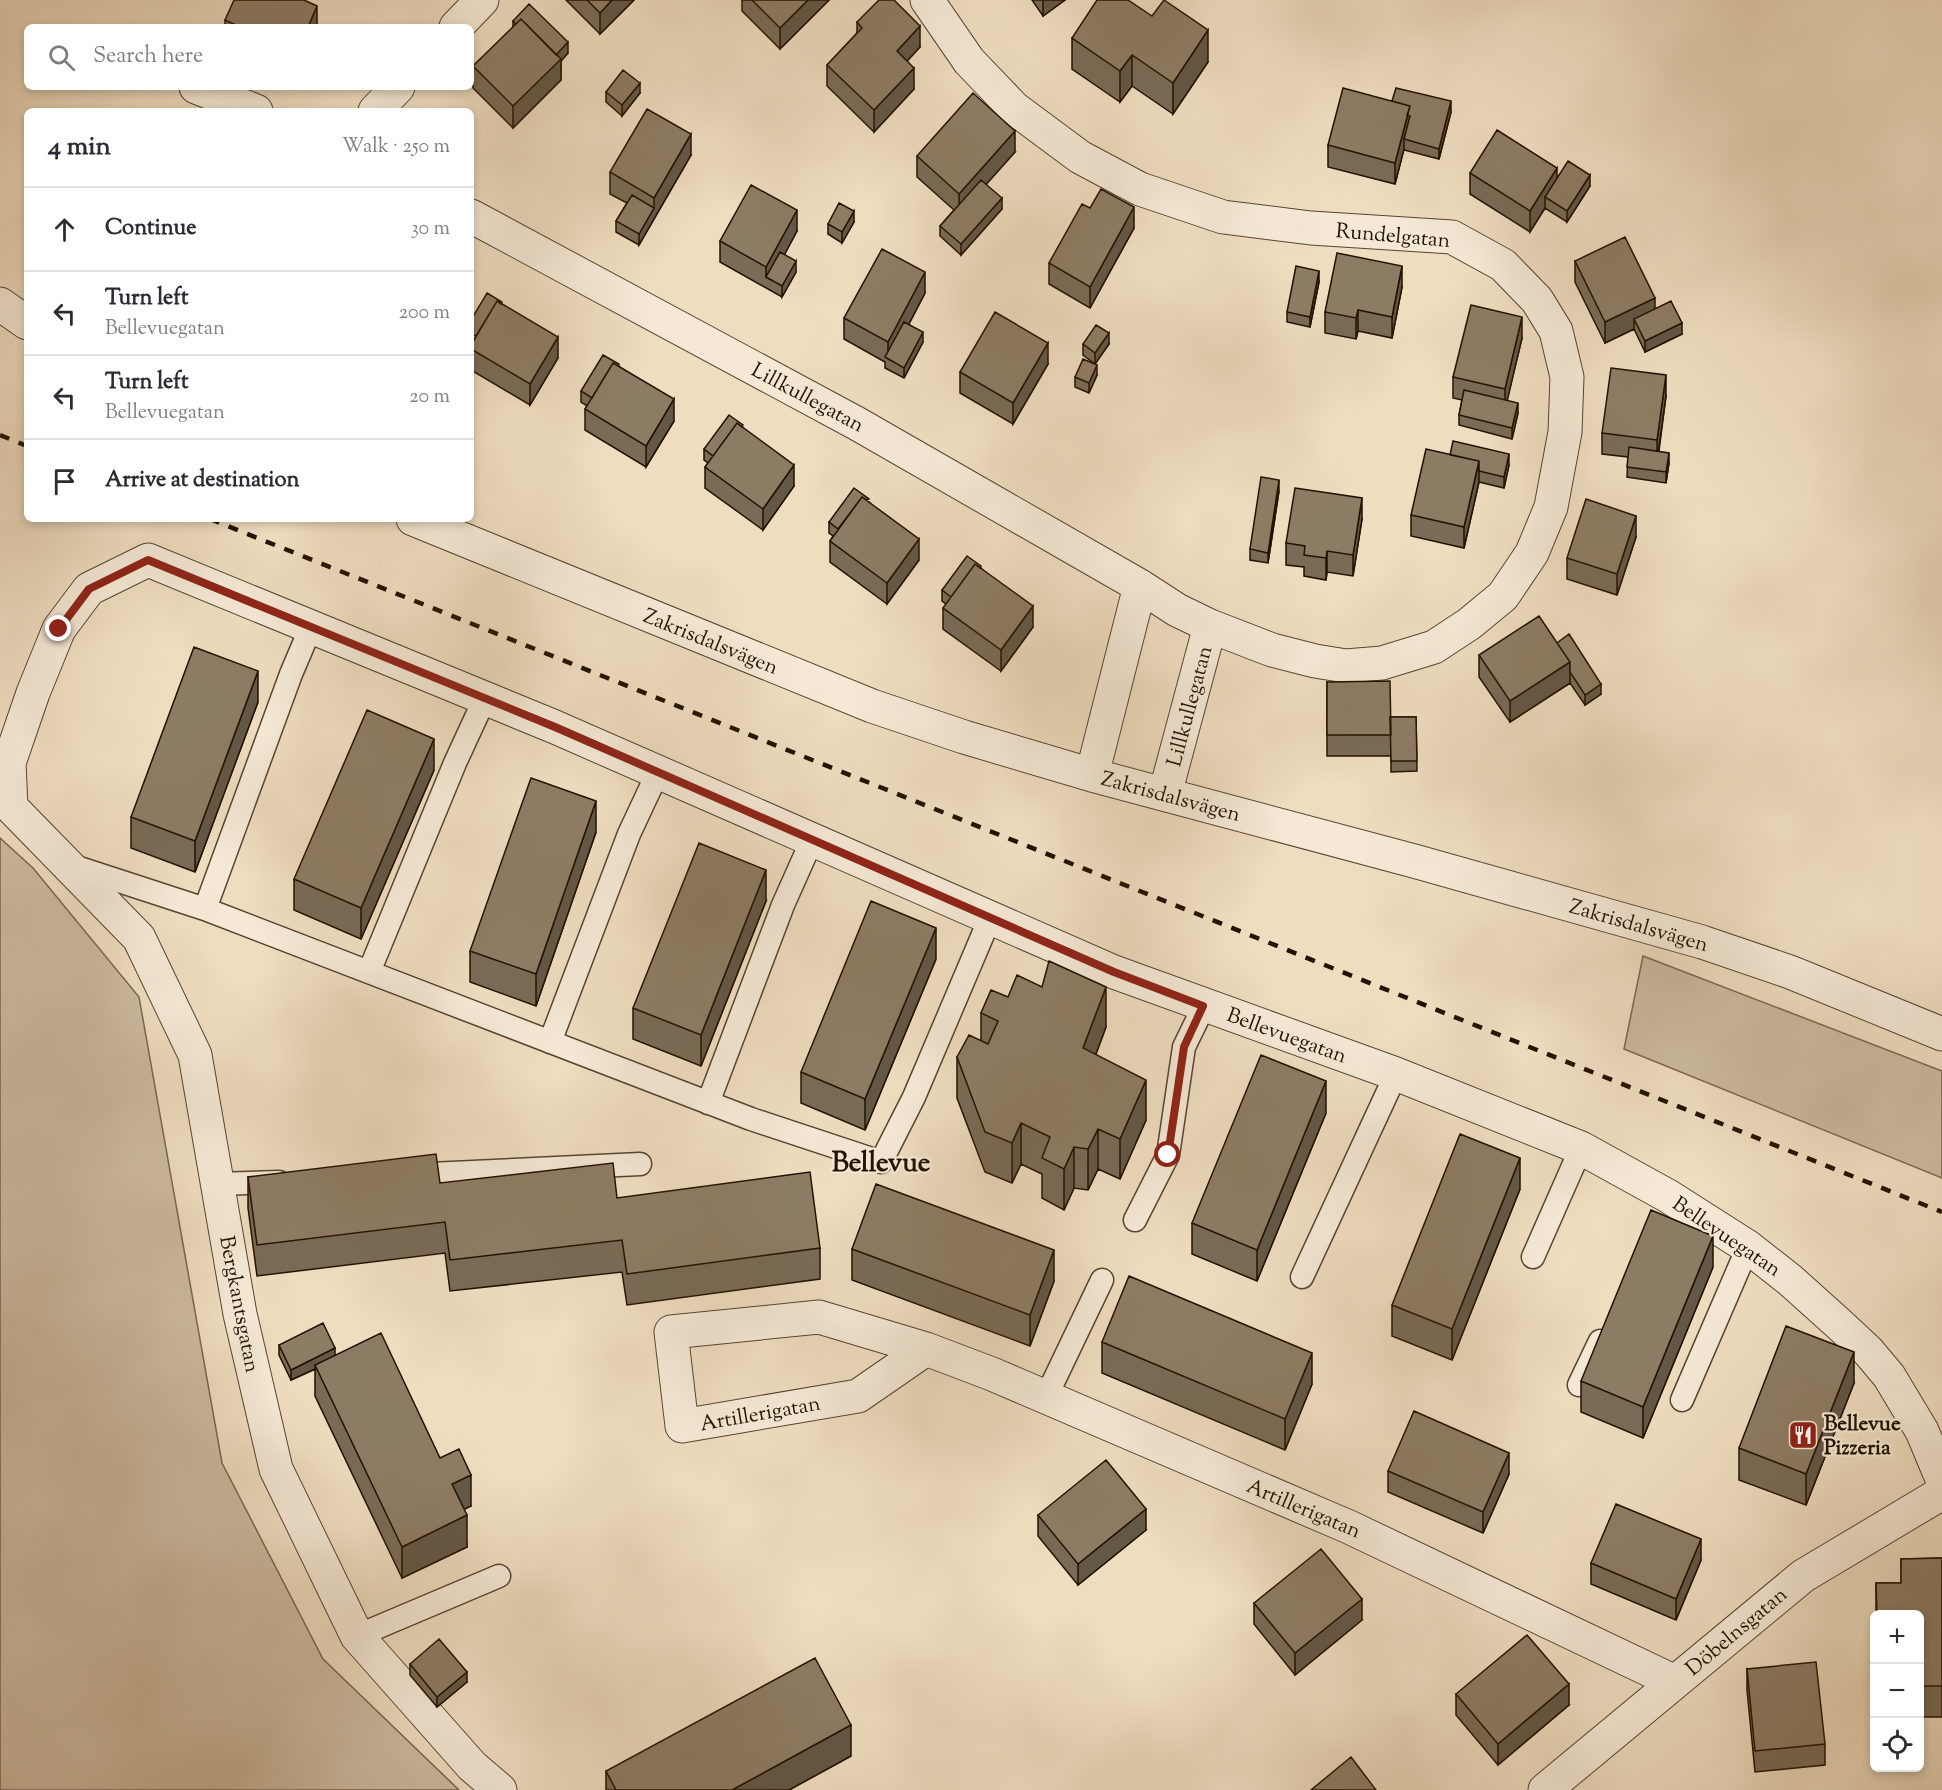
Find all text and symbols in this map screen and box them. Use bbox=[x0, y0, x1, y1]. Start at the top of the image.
search box bbox=[24, 24, 474, 90]
icon: search bbox=[45, 41, 78, 74]
text: Search here bbox=[93, 41, 203, 73]
text: 4 min bbox=[48, 129, 111, 166]
text: Walk · 250 m bbox=[342, 133, 450, 162]
icon: ahead bbox=[48, 213, 81, 246]
text: Continue bbox=[105, 213, 196, 245]
text: 30 m bbox=[411, 215, 450, 244]
street label: Rundelgatan bbox=[1334, 217, 1451, 257]
text: Turn left bbox=[105, 283, 188, 315]
icon: left bbox=[48, 297, 81, 330]
text: 200 m bbox=[399, 299, 450, 328]
text: Bellevuegatan bbox=[105, 315, 225, 344]
street label: Lillkullegatan bbox=[745, 356, 869, 441]
text: Turn left bbox=[105, 367, 188, 399]
icon: left bbox=[48, 381, 81, 414]
text: 20 m bbox=[409, 383, 450, 412]
text: Bellevuegatan bbox=[105, 399, 225, 428]
icon: arrive bbox=[48, 465, 81, 498]
text: Arrive at destination bbox=[105, 465, 300, 497]
street label: Zakrisdalsvägen bbox=[638, 602, 782, 684]
route end bbox=[45, 615, 71, 641]
street label: Lillkullegatan bbox=[1160, 643, 1221, 770]
street label: Zakrisdalsvägen bbox=[1098, 765, 1243, 831]
street label: Zakrisdalsvägen bbox=[1566, 893, 1711, 961]
street label: Bellevuegatan bbox=[1222, 1001, 1351, 1072]
route start bbox=[1154, 1141, 1180, 1167]
district label: Bellevue bbox=[832, 1145, 930, 1184]
street label: Bellevuegatan bbox=[1665, 1190, 1786, 1285]
street label: Bergkantsgatan bbox=[210, 1233, 266, 1375]
street label: Artillerigatan bbox=[698, 1390, 823, 1440]
place label: Bellevue Pizzeria bbox=[1824, 1410, 1901, 1464]
restaurant icon: Bellevue Pizzeria bbox=[1787, 1419, 1819, 1451]
street label: Artillerigatan bbox=[1241, 1472, 1365, 1547]
street label: Döbelnsgatan bbox=[1680, 1581, 1795, 1684]
map controls bbox=[1870, 1610, 1924, 1772]
button: + bbox=[1870, 1610, 1924, 1664]
button: − bbox=[1870, 1664, 1924, 1718]
button: locate bbox=[1870, 1718, 1924, 1772]

